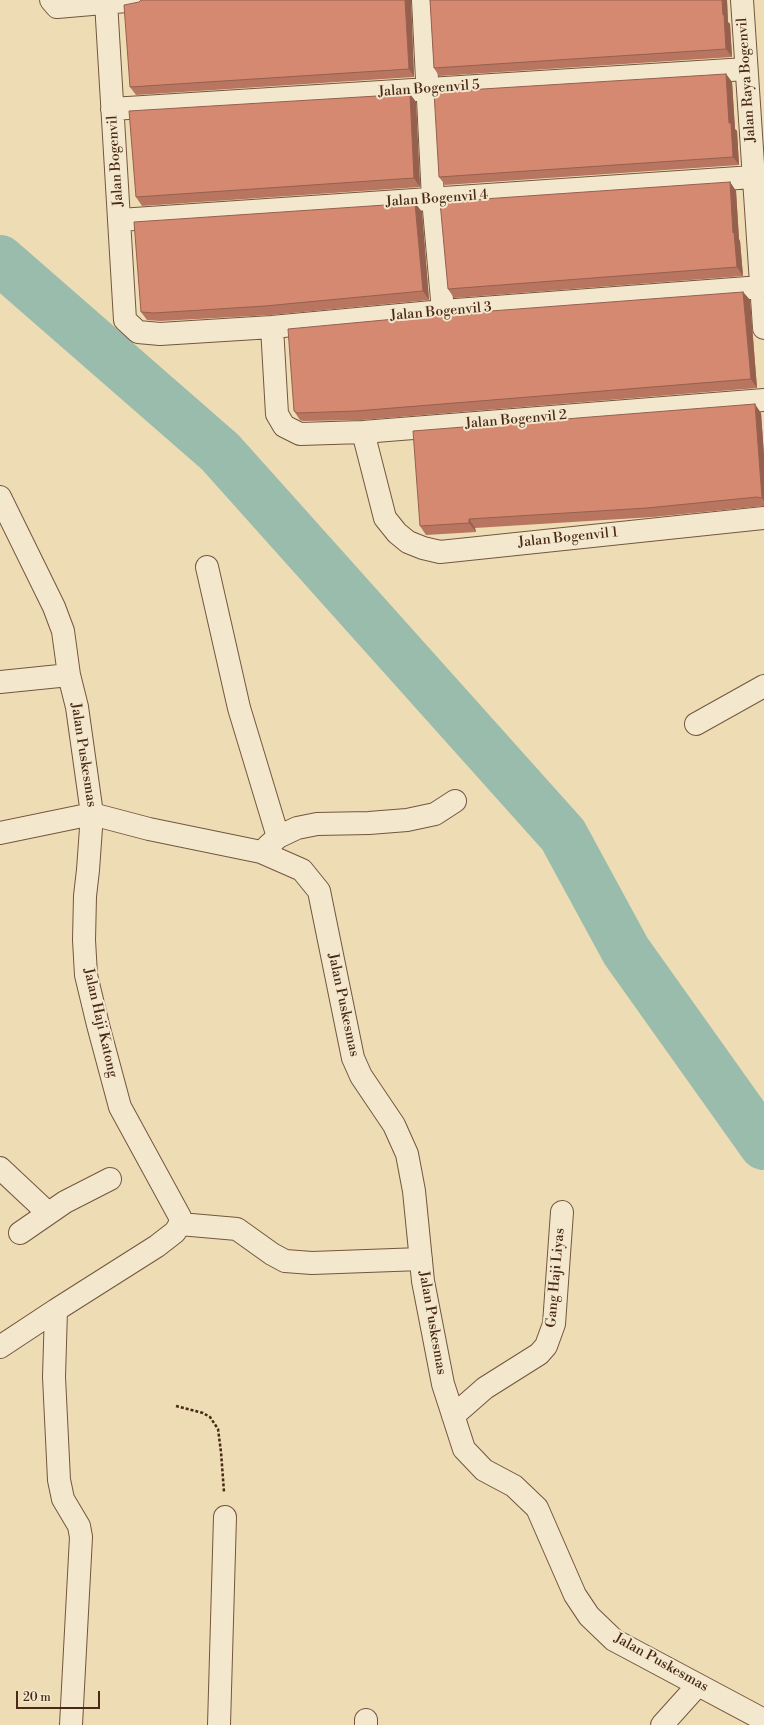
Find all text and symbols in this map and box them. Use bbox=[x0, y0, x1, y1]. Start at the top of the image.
street label: Jalan Raya Bogenvil bbox=[734, 17, 760, 143]
street label: Jalan Bogenvil 5 bbox=[378, 77, 480, 101]
street label: Jalan Bogenvil bbox=[104, 115, 128, 207]
street label: Jalan Bogenvil 4 bbox=[385, 187, 489, 211]
street label: Jalan Bogenvil 3 bbox=[390, 299, 492, 325]
street label: Jalan Bogenvil 2 bbox=[464, 407, 568, 433]
street label: Jalan Bogenvil 1 bbox=[517, 524, 619, 552]
street label: Jalan Puskesmas bbox=[66, 702, 100, 808]
street label: Jalan Puskesmas bbox=[324, 952, 362, 1058]
street label: Jalan Haji Katong bbox=[79, 967, 121, 1079]
street label: Gang Haji Liyas bbox=[543, 1227, 569, 1329]
street label: Jalan Puskesmas bbox=[415, 1270, 449, 1376]
street label: Jalan Puskesmas bbox=[611, 1630, 711, 1696]
scale bar bbox=[18, 1683, 102, 1709]
text: 20 m bbox=[23, 1690, 51, 1705]

